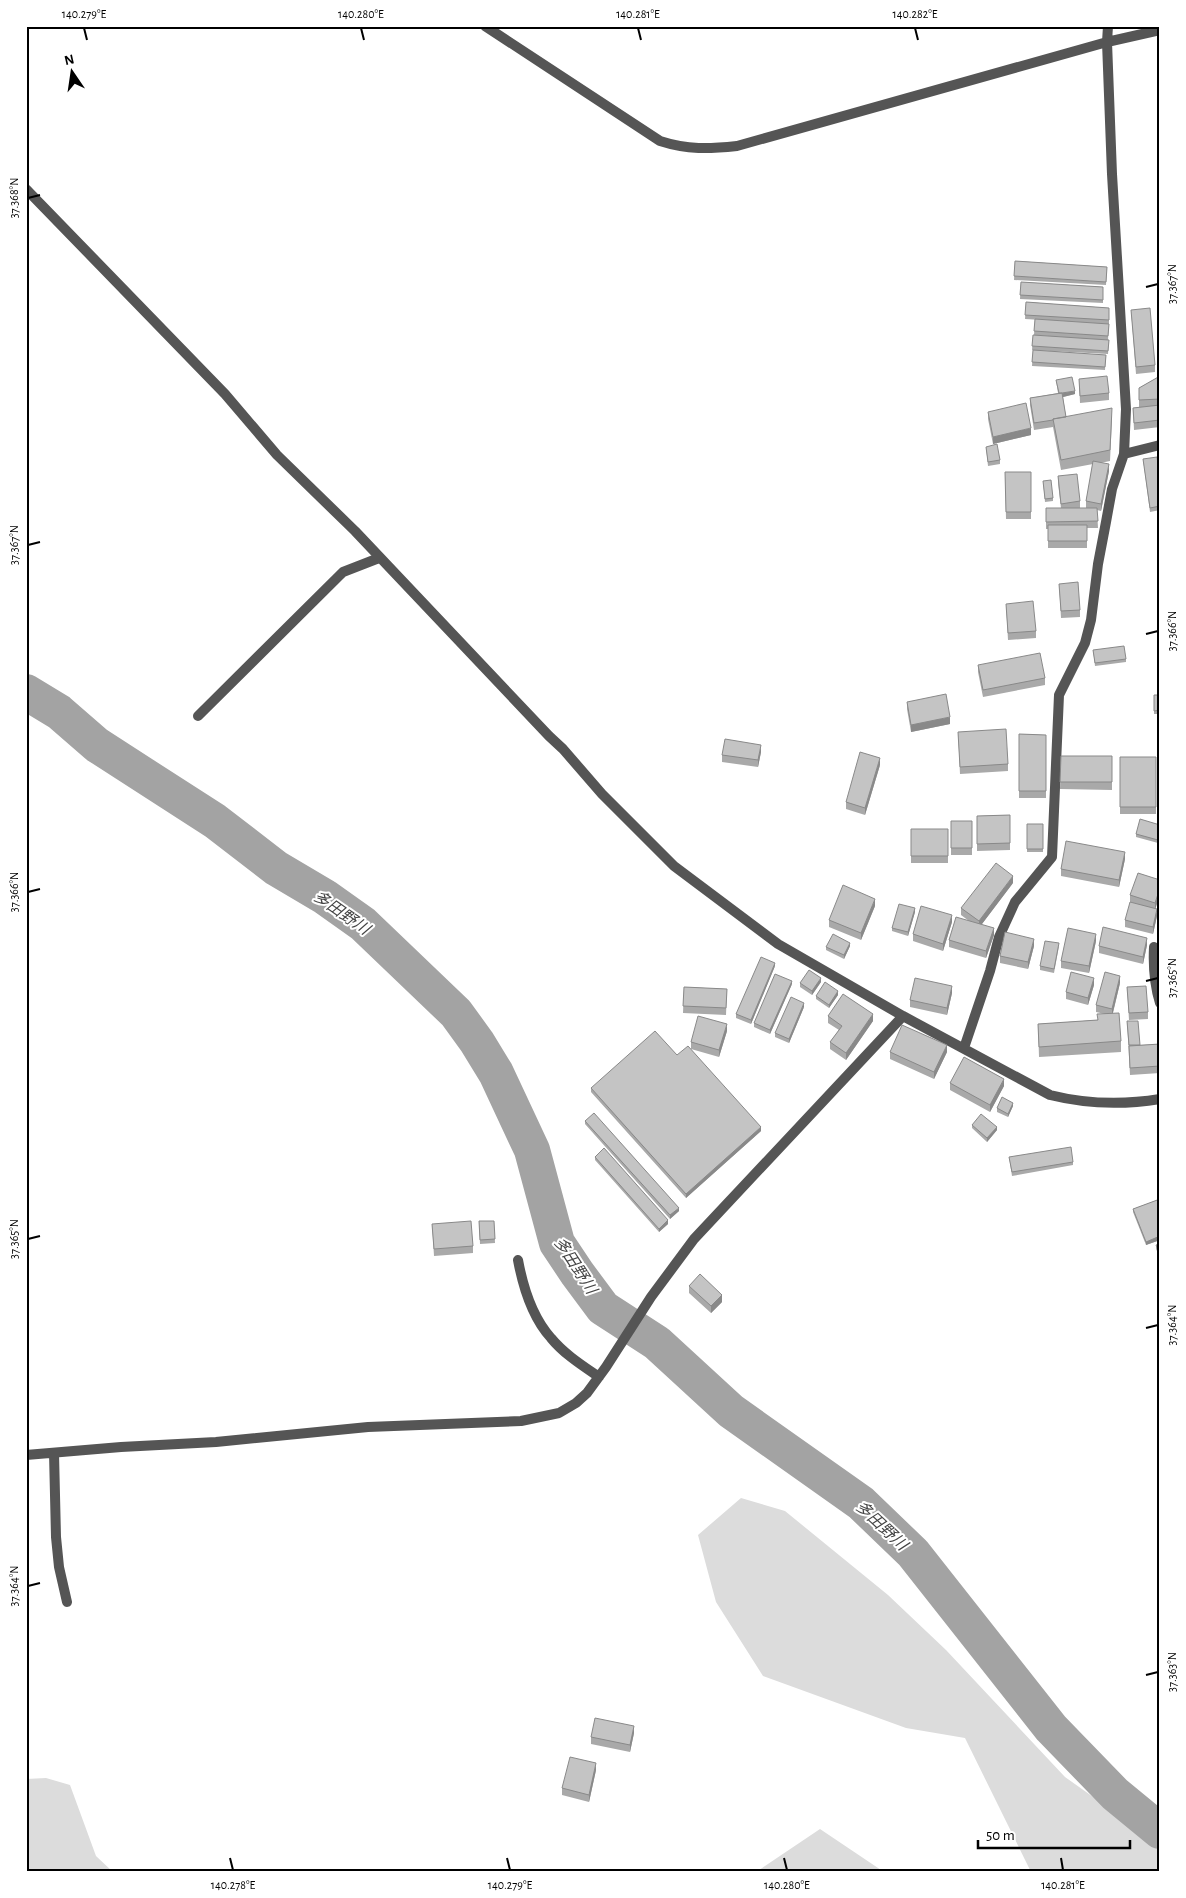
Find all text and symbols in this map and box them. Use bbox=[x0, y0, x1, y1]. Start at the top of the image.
text: 140.279°E bbox=[62, 8, 106, 20]
text: 140.280°E bbox=[338, 8, 384, 20]
text: 140.281°E bbox=[616, 8, 660, 20]
text: 140.282°E bbox=[893, 8, 938, 20]
north arrow bbox=[48, 48, 98, 98]
text: N bbox=[63, 52, 76, 68]
text: 37.368°N bbox=[8, 178, 20, 218]
text: 37.367°N bbox=[1166, 264, 1178, 304]
text: 37.367°N bbox=[8, 525, 20, 565]
text: 37.366°N bbox=[1166, 611, 1178, 651]
text: 37.366°N bbox=[8, 872, 20, 912]
water label: 多田野川 bbox=[311, 887, 374, 939]
text: 37.365°N bbox=[1166, 958, 1178, 998]
text: 37.365°N bbox=[8, 1219, 20, 1259]
water label: 多田野川 bbox=[551, 1234, 601, 1298]
text: 37.364°N bbox=[1166, 1305, 1178, 1345]
water label: 多田野川 bbox=[852, 1497, 912, 1555]
text: 37.364°N bbox=[8, 1566, 20, 1606]
text: 37.363°N bbox=[1166, 1652, 1178, 1692]
scale bar bbox=[978, 1818, 1131, 1850]
text: 50 m bbox=[986, 1828, 1015, 1843]
text: 140.278°E bbox=[211, 1879, 255, 1891]
text: 140.279°E bbox=[488, 1879, 532, 1891]
text: 140.280°E bbox=[764, 1879, 810, 1891]
text: 140.281°E bbox=[1041, 1879, 1085, 1891]

